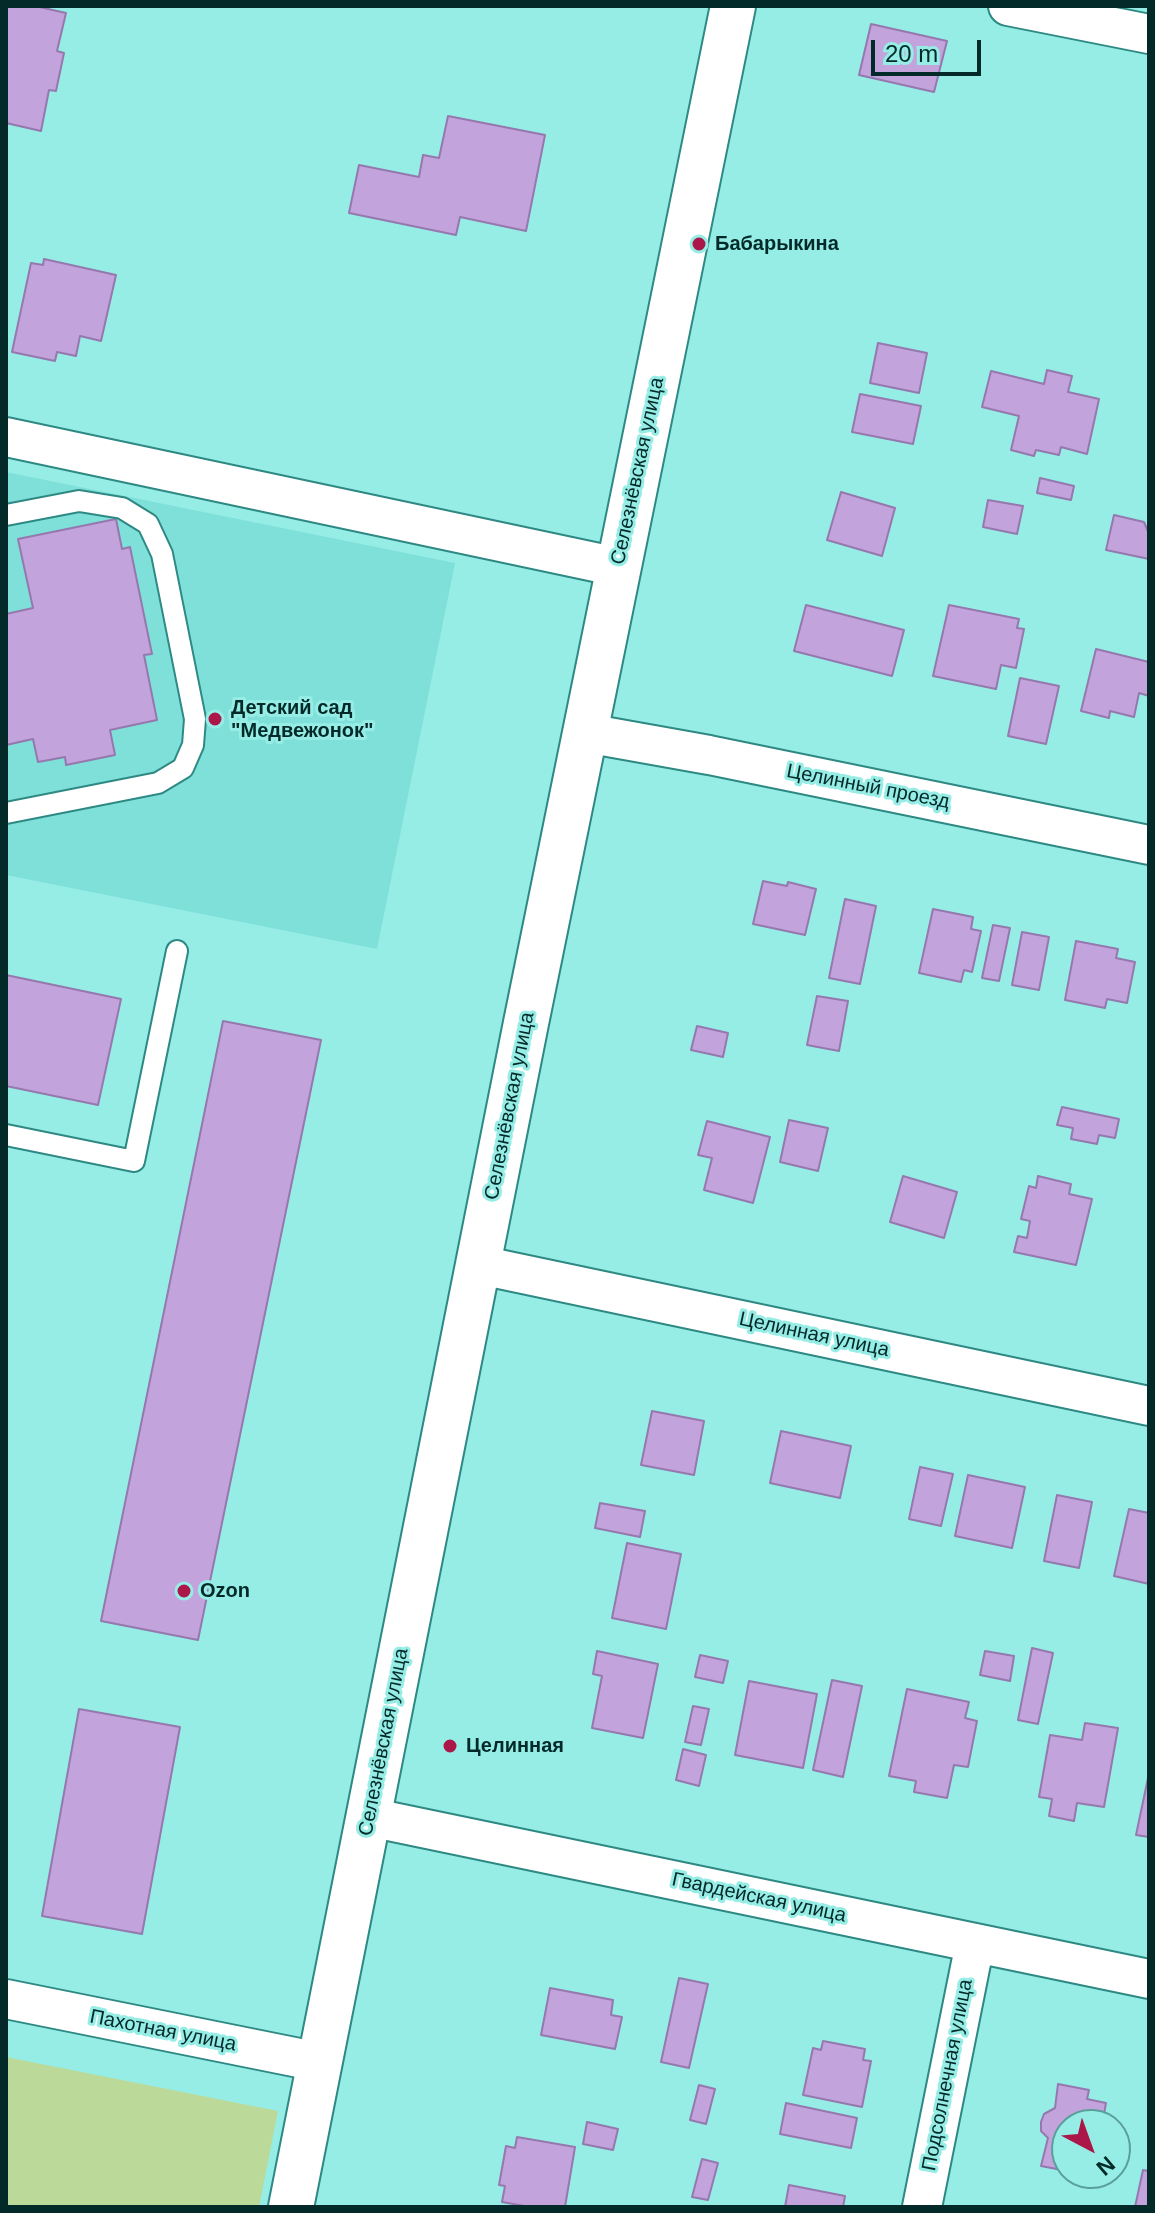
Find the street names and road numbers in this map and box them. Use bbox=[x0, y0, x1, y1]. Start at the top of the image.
street label: Селезнёвская улица bbox=[606, 375, 670, 567]
street label: Целинный проезд bbox=[785, 759, 951, 815]
street label: Селезнёвская улица bbox=[480, 1010, 540, 1202]
street label: Целинная улица bbox=[737, 1307, 891, 1363]
street label: Селезнёвская улица bbox=[354, 1646, 414, 1838]
street label: Гвардейская улица bbox=[670, 1868, 848, 1928]
street label: Подсолнечная улица bbox=[918, 1977, 978, 2173]
street label: Пахотная улица bbox=[88, 2005, 238, 2057]

